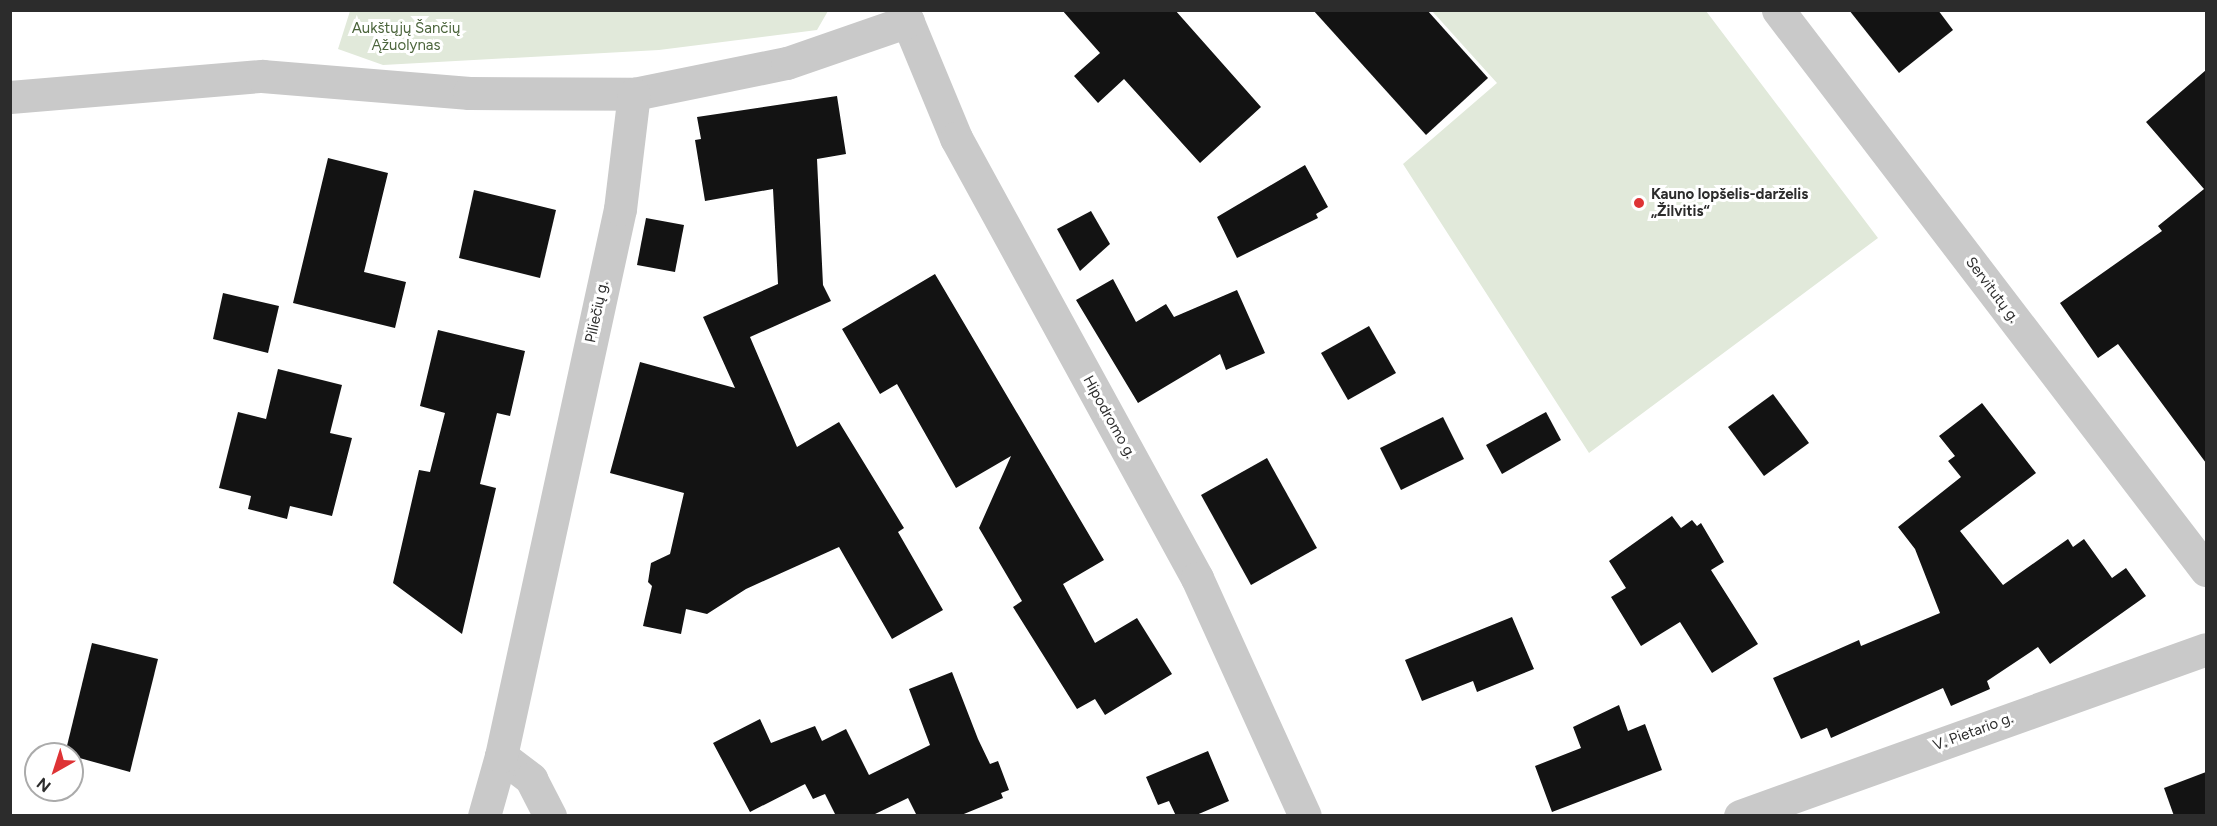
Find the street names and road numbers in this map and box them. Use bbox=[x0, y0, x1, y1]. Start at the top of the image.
street label: Servitutų g. bbox=[1962, 254, 2022, 326]
street label: Piliečių g. bbox=[582, 279, 612, 345]
street label: Hipodromo g. bbox=[1079, 372, 1139, 462]
street label: V. Pietario g. bbox=[1931, 709, 2015, 755]

